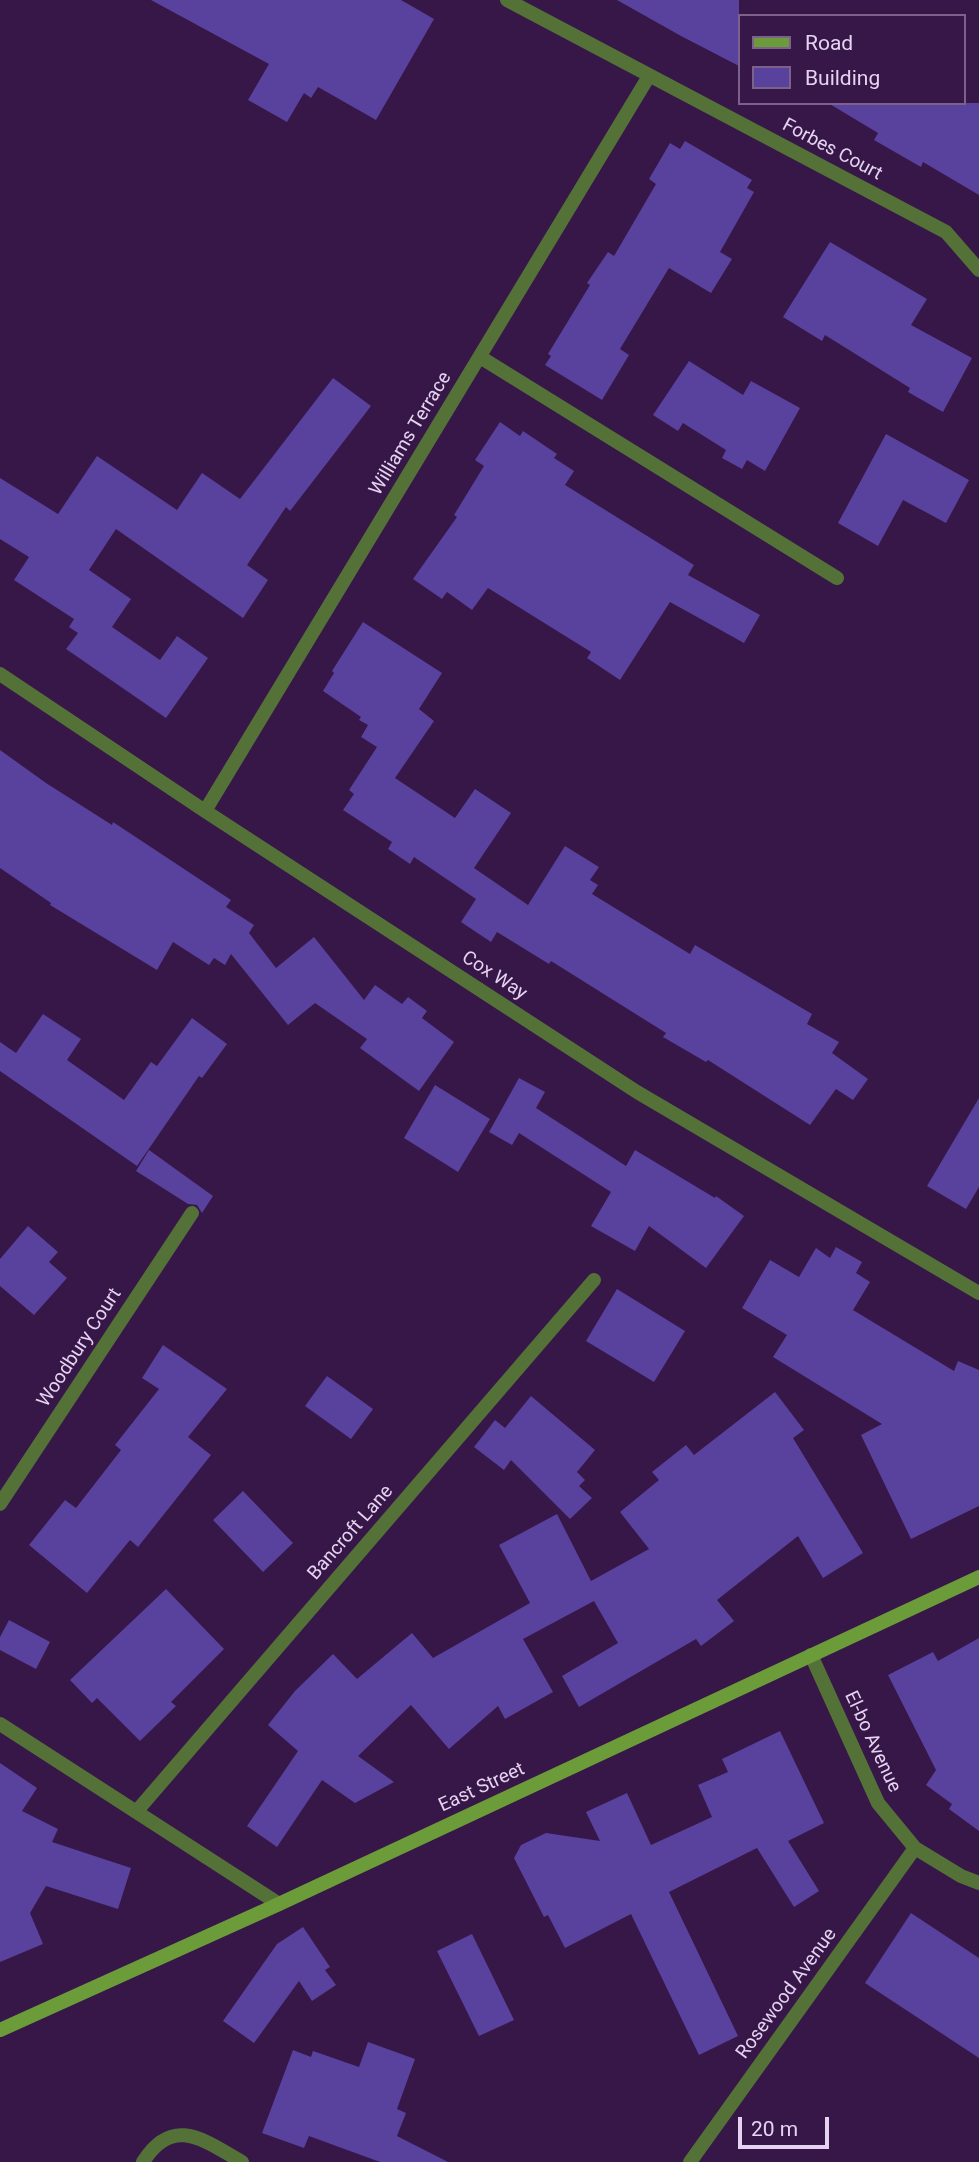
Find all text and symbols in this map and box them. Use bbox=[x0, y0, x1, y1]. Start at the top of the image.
legend bbox=[738, 14, 965, 105]
text: Road bbox=[805, 31, 853, 55]
text: Building bbox=[805, 66, 880, 90]
street label: Forbes Court bbox=[778, 114, 886, 186]
street label: Williams Terrace bbox=[365, 368, 457, 500]
street label: Cox Way bbox=[457, 947, 531, 1005]
street label: Woodbury Court bbox=[33, 1284, 127, 1412]
street label: Bancroft Lane bbox=[304, 1481, 398, 1585]
street label: El-bo Avenue bbox=[839, 1688, 905, 1796]
street label: East Street bbox=[435, 1758, 529, 1818]
street label: Rosewood Avenue bbox=[732, 1924, 842, 2064]
scale bar bbox=[741, 2102, 832, 2146]
text: 20 m bbox=[751, 2117, 798, 2141]

